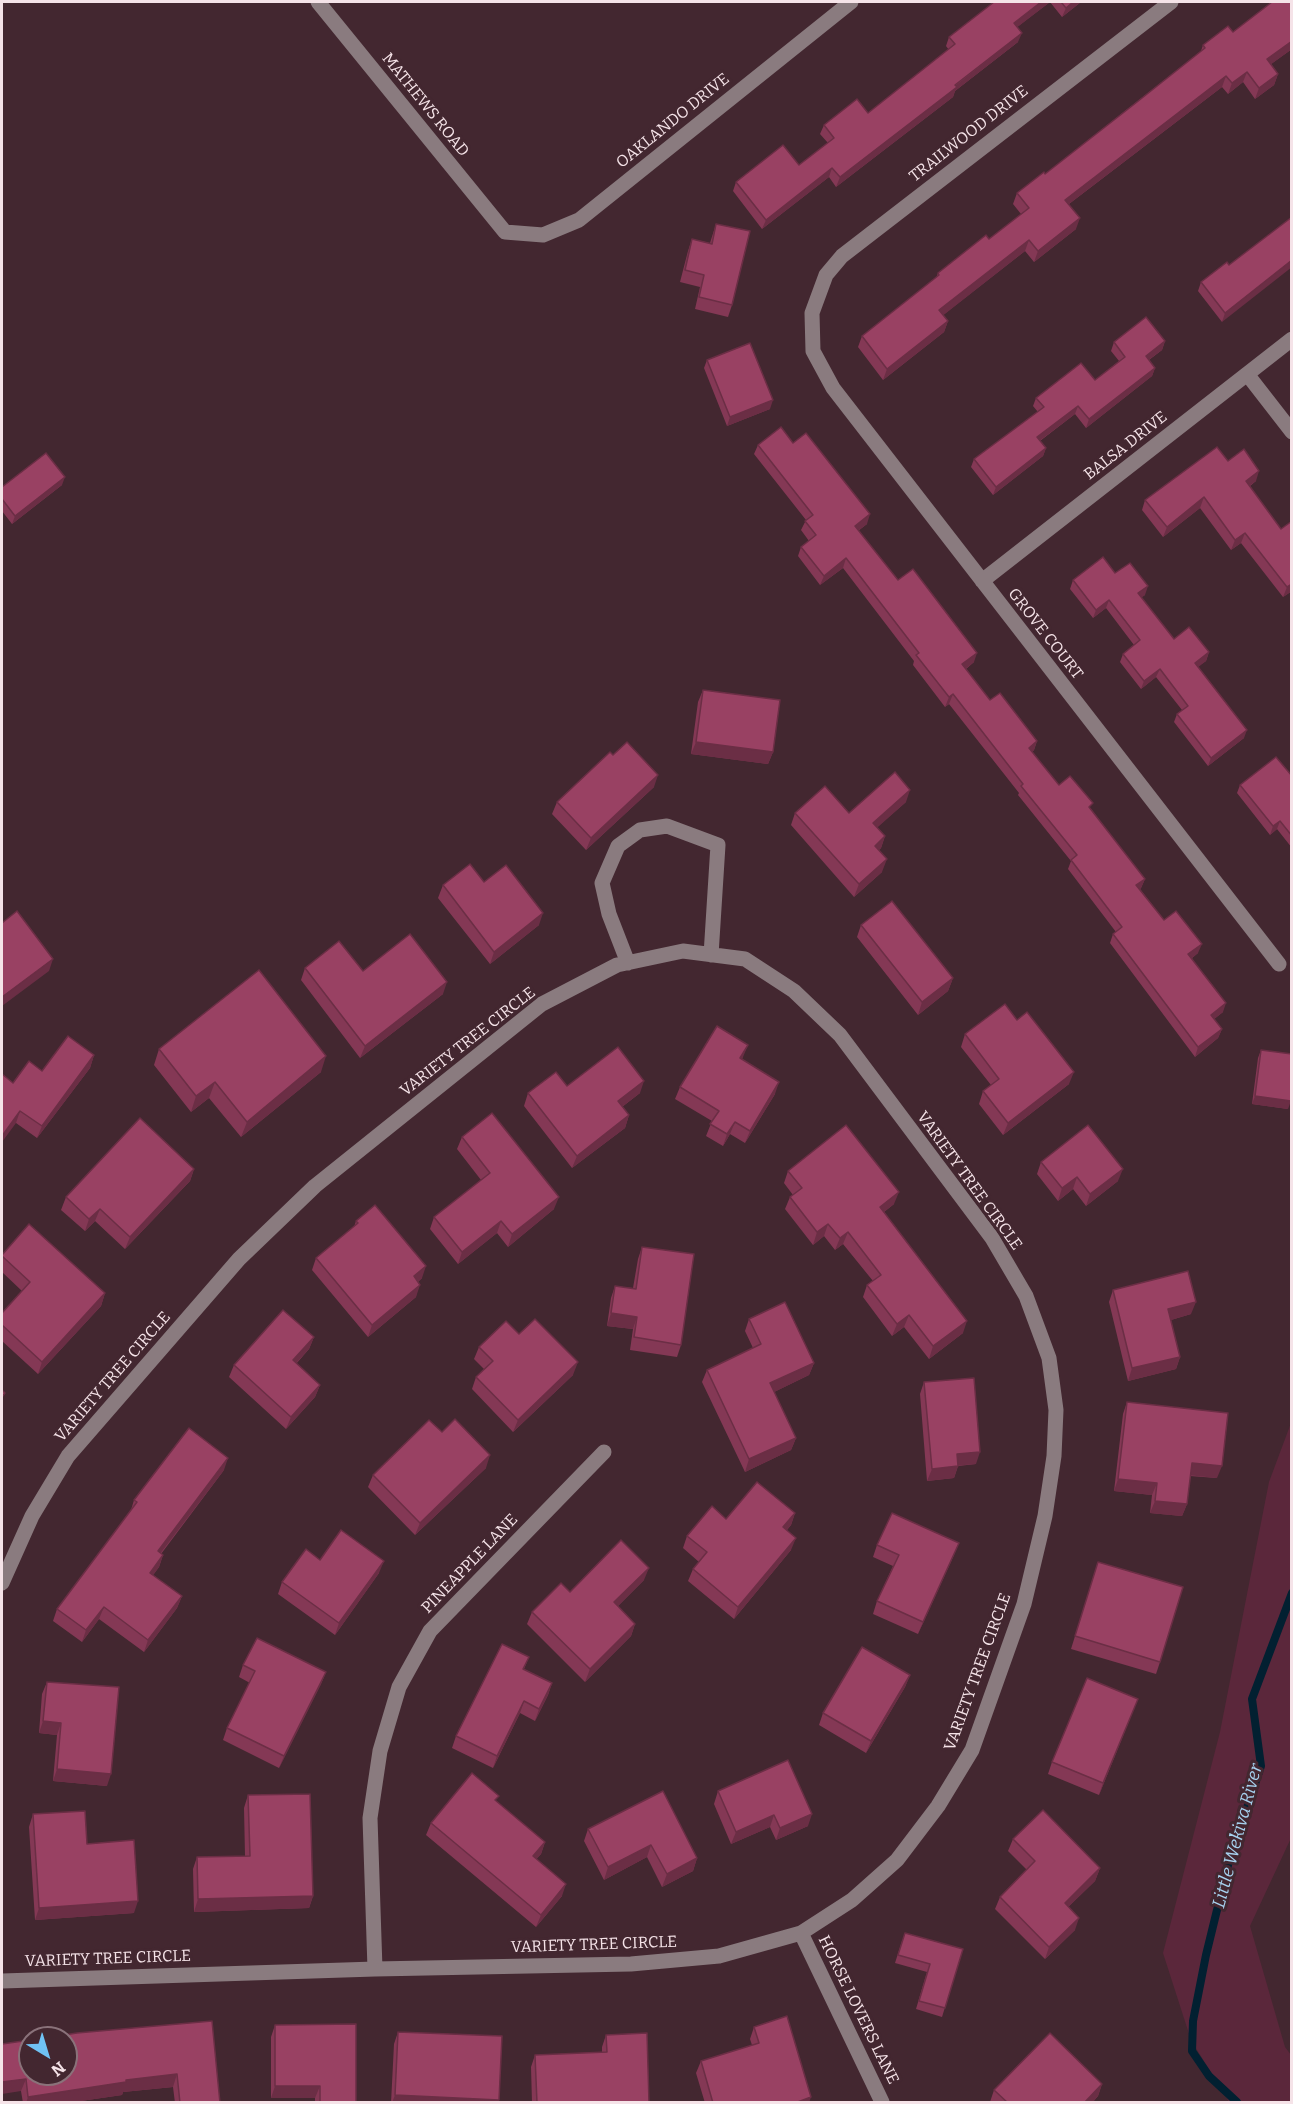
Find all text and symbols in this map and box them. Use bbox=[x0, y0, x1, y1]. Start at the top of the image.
street label: MATHEWS ROAD bbox=[377, 49, 473, 161]
street label: OAKLANDO DRIVE bbox=[613, 70, 733, 172]
street label: TRAILWOOD DRIVE bbox=[906, 82, 1032, 186]
street label: BALSA DRIVE bbox=[1081, 408, 1171, 484]
street label: GROVE COURT bbox=[1004, 585, 1086, 683]
street label: VARIETY TREE CIRCLE bbox=[397, 983, 539, 1101]
street label: VARIETY TREE CIRCLE bbox=[912, 1108, 1026, 1254]
street label: VARIETY TREE CIRCLE bbox=[51, 1308, 175, 1446]
street label: PINEAPPLE LANE bbox=[418, 1510, 522, 1618]
street label: VARIETY TREE CIRCLE bbox=[941, 1591, 1015, 1753]
water label: Little Wekiva River bbox=[1208, 1762, 1268, 1910]
street label: HORSE LOVERS LANE bbox=[814, 1932, 902, 2088]
street label: VARIETY TREE CIRCLE bbox=[511, 1933, 677, 1957]
street label: VARIETY TREE CIRCLE bbox=[25, 1947, 191, 1971]
north arrow bbox=[18, 2026, 78, 2086]
text: N bbox=[47, 2058, 69, 2080]

